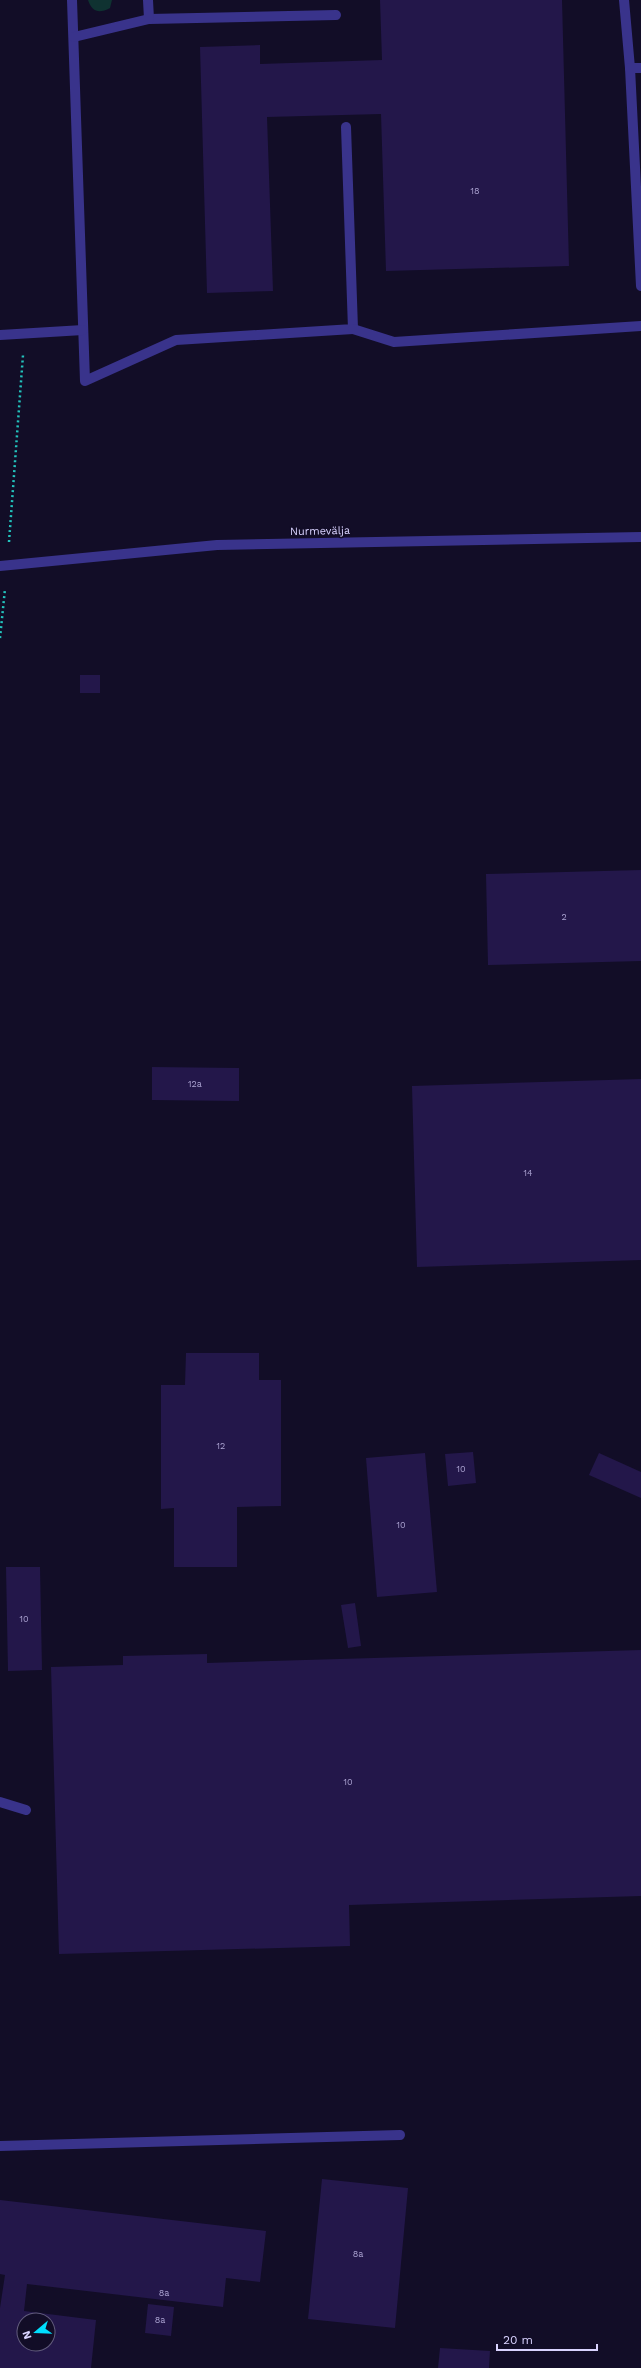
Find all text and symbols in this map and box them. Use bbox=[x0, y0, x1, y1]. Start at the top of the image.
house number: 18 bbox=[470, 186, 480, 196]
street label: Nurmevälja bbox=[290, 524, 350, 538]
house number: 2 bbox=[561, 912, 567, 922]
house number: 12a bbox=[188, 1079, 202, 1089]
house number: 14 bbox=[523, 1168, 533, 1178]
house number: 12 bbox=[217, 1441, 225, 1451]
house number: 10 bbox=[456, 1464, 466, 1474]
house number: 10 bbox=[396, 1520, 406, 1530]
house number: 10 bbox=[19, 1614, 29, 1624]
house number: 10 bbox=[343, 1777, 353, 1787]
house number: 8a bbox=[353, 2249, 363, 2259]
house number: 8a bbox=[159, 2288, 169, 2298]
north arrow bbox=[16, 2312, 56, 2352]
house number: 8a bbox=[155, 2315, 165, 2325]
scale bar bbox=[497, 2326, 597, 2352]
text: N bbox=[20, 2329, 34, 2341]
text: 20 m bbox=[503, 2333, 533, 2347]

